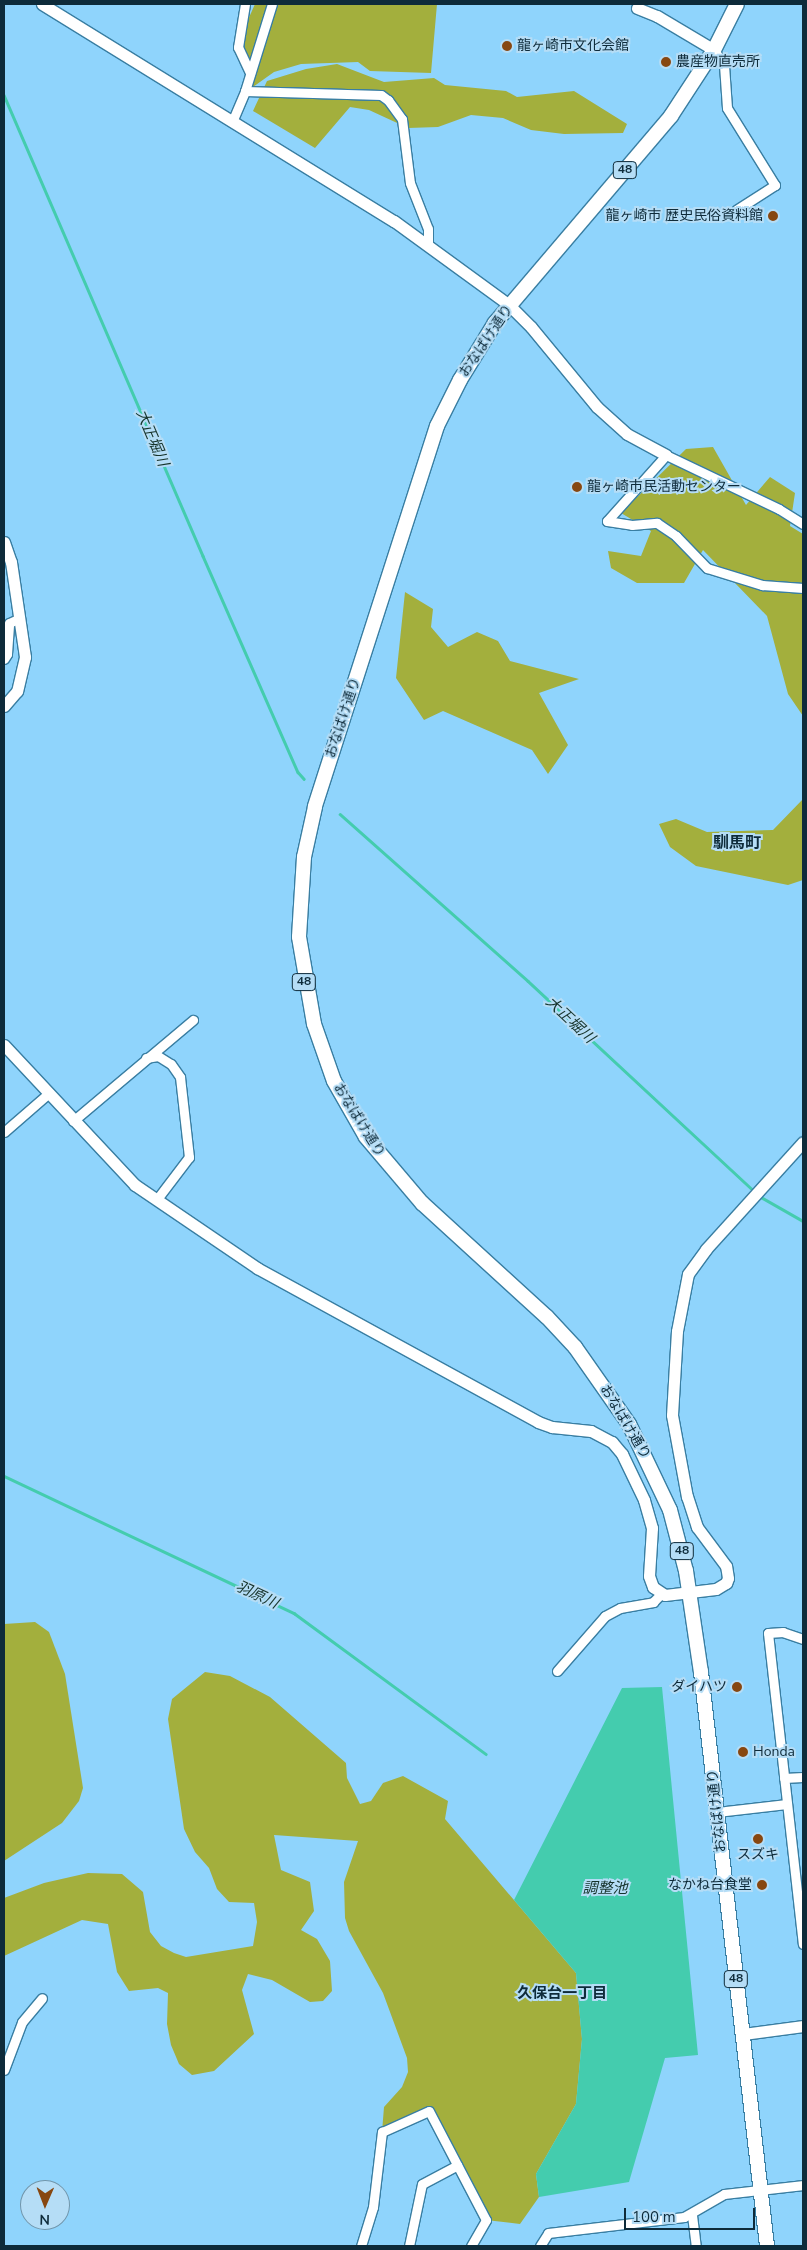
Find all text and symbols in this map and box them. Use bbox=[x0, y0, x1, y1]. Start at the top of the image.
place label: 龍ヶ崎市文化会館 bbox=[517, 38, 629, 54]
marker: 龍ヶ崎市文化会館 bbox=[501, 40, 513, 52]
place label: 農産物直売所 bbox=[676, 54, 760, 70]
marker: 農産物直売所 bbox=[660, 56, 672, 68]
road number: 48 bbox=[612, 160, 638, 180]
place label: 龍ヶ崎市 歴史民俗資料館 bbox=[605, 208, 763, 224]
marker: 龍ヶ崎市 歴史民俗資料館 bbox=[767, 210, 779, 222]
street label: おなばけ通り bbox=[456, 301, 516, 381]
water label: 大正堀川 bbox=[132, 407, 172, 469]
place label: 龍ヶ崎市民活動センター bbox=[587, 479, 741, 495]
marker: 龍ヶ崎市民活動センター bbox=[571, 481, 583, 493]
street label: おなばけ通り bbox=[322, 675, 364, 761]
district label: 馴馬町 bbox=[713, 833, 761, 853]
road number: 48 bbox=[292, 972, 316, 992]
water label: 大正堀川 bbox=[542, 993, 598, 1047]
street label: おなばけ通り bbox=[330, 1080, 388, 1160]
street label: おなばけ通り bbox=[596, 1382, 654, 1462]
road number: 48 bbox=[670, 1542, 694, 1560]
water label: 羽原川 bbox=[233, 1577, 281, 1613]
place label: ダイハツ bbox=[671, 1679, 727, 1695]
marker: ダイハツ bbox=[731, 1681, 743, 1693]
place label: Honda bbox=[753, 1744, 795, 1760]
marker: Honda bbox=[737, 1746, 749, 1758]
street label: おなばけ通り bbox=[704, 1768, 730, 1854]
marker: スズキ bbox=[752, 1833, 764, 1845]
place label: スズキ bbox=[737, 1847, 779, 1863]
place label: なかね台食堂 bbox=[668, 1877, 752, 1893]
marker: なかね台食堂 bbox=[756, 1879, 768, 1891]
water label: 調整池 bbox=[583, 1880, 627, 1898]
road number: 48 bbox=[724, 1970, 748, 1988]
district label: 久保台一丁目 bbox=[517, 1985, 607, 2003]
north arrow bbox=[20, 2180, 70, 2230]
scale bar bbox=[627, 2198, 758, 2230]
text: 100 m bbox=[632, 2207, 676, 2227]
text: N bbox=[39, 2210, 50, 2229]

